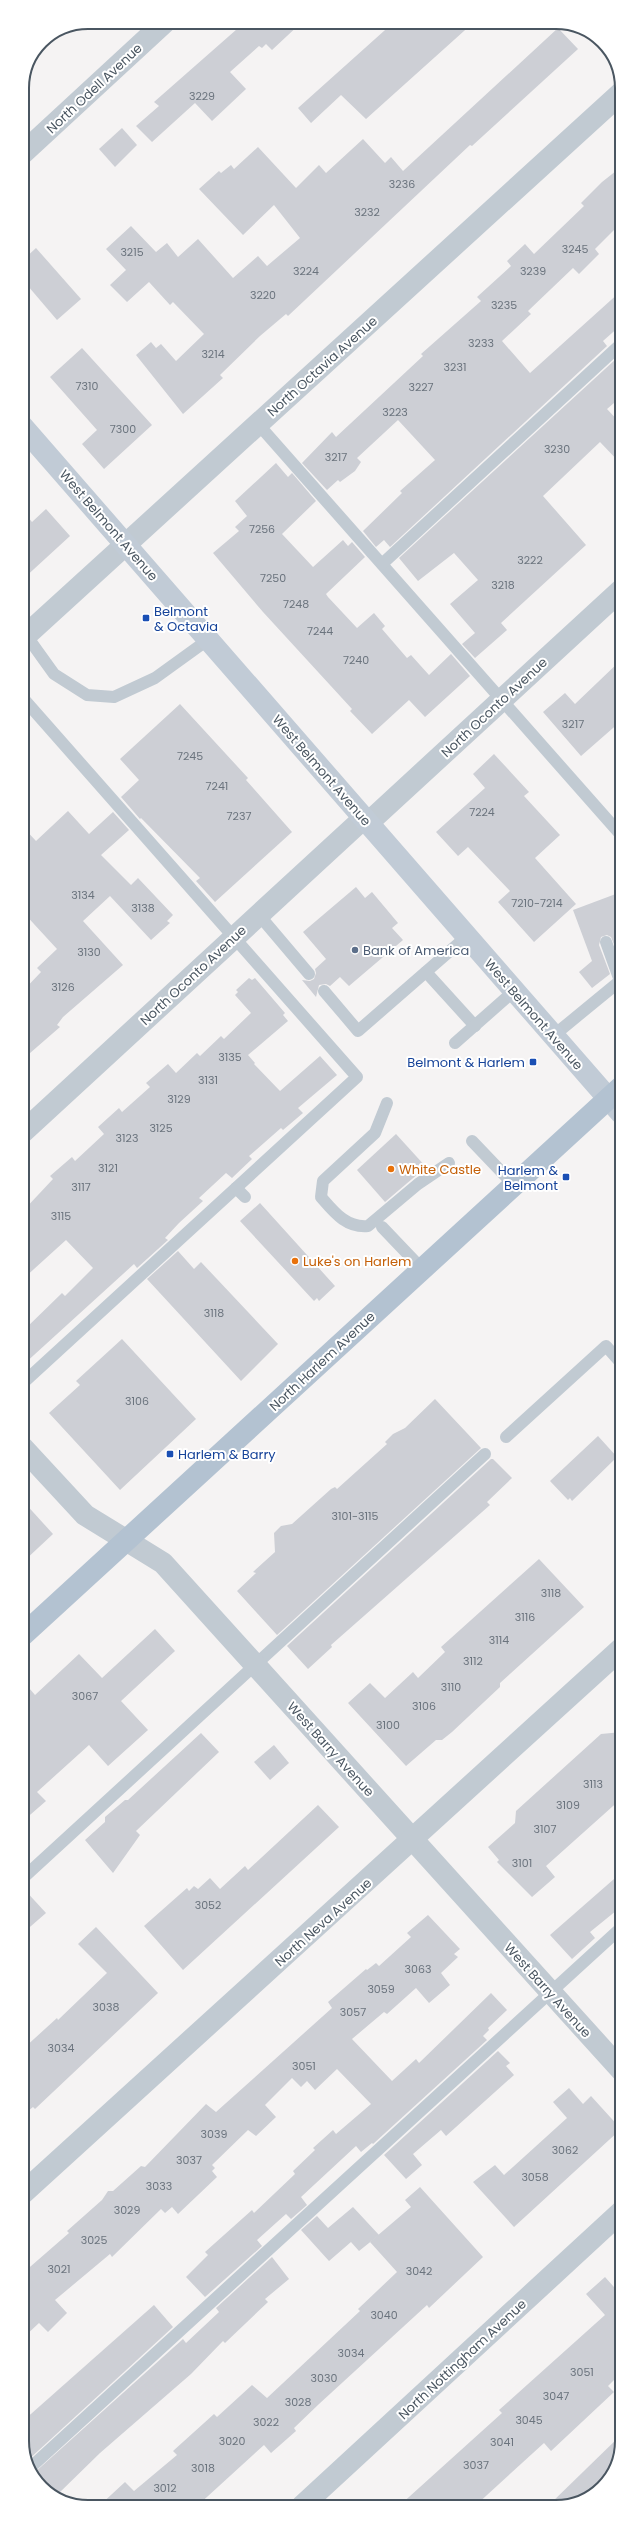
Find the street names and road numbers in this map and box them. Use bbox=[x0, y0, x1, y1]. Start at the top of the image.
street label: North Odell Avenue bbox=[42, 39, 146, 138]
street label: North Octavia Avenue bbox=[263, 312, 381, 421]
street label: West Belmont Avenue bbox=[55, 466, 162, 585]
street label: North Oconto Avenue bbox=[437, 653, 552, 762]
street label: West Belmont Avenue bbox=[268, 711, 375, 830]
street label: North Oconto Avenue bbox=[136, 921, 251, 1030]
street label: West Belmont Avenue bbox=[480, 955, 587, 1074]
street label: North Harlem Avenue bbox=[265, 1307, 379, 1416]
street label: West Barry Avenue bbox=[283, 1698, 378, 1801]
street label: North Neva Avenue bbox=[271, 1874, 376, 1971]
street label: West Barry Avenue bbox=[500, 1939, 595, 2042]
street label: North Nottingham Avenue bbox=[394, 2295, 531, 2424]

